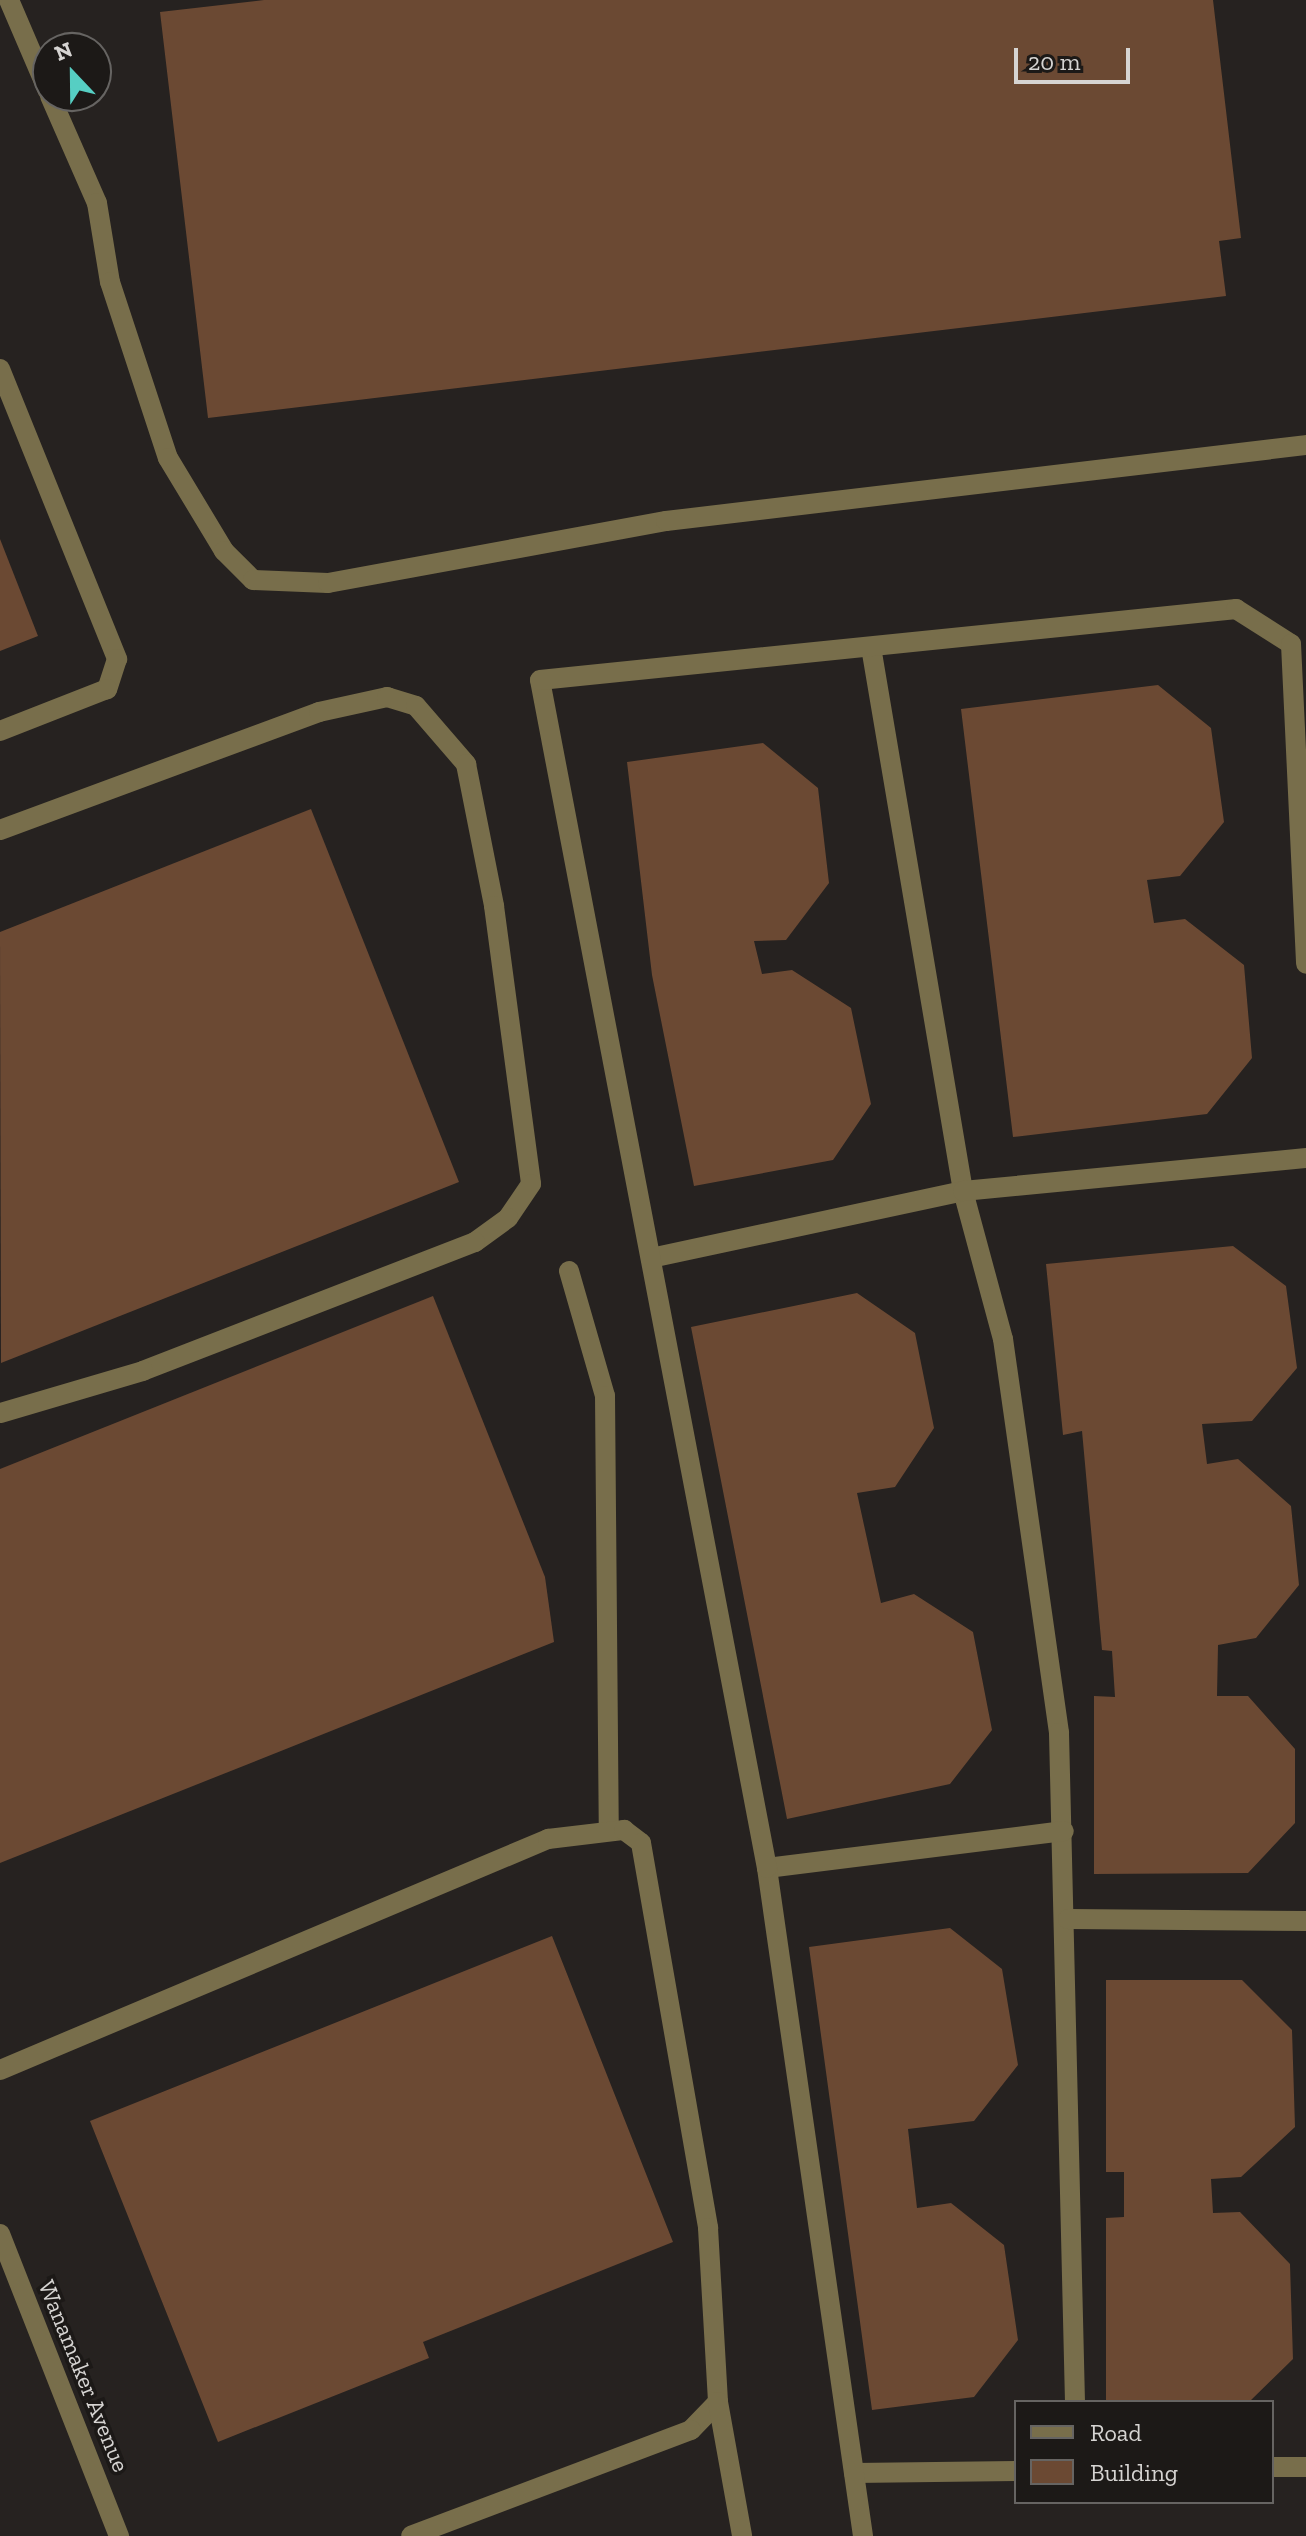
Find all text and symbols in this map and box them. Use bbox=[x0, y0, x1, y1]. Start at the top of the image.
north arrow bbox=[32, 32, 112, 112]
scale bar bbox=[1018, 32, 1134, 82]
text: N bbox=[51, 35, 76, 67]
text: 20 m bbox=[1028, 47, 1080, 76]
street label: Wanamaker Avenue bbox=[32, 2275, 136, 2477]
legend bbox=[1014, 2400, 1274, 2504]
text: Road bbox=[1090, 2418, 1142, 2447]
text: Building bbox=[1090, 2458, 1178, 2487]

